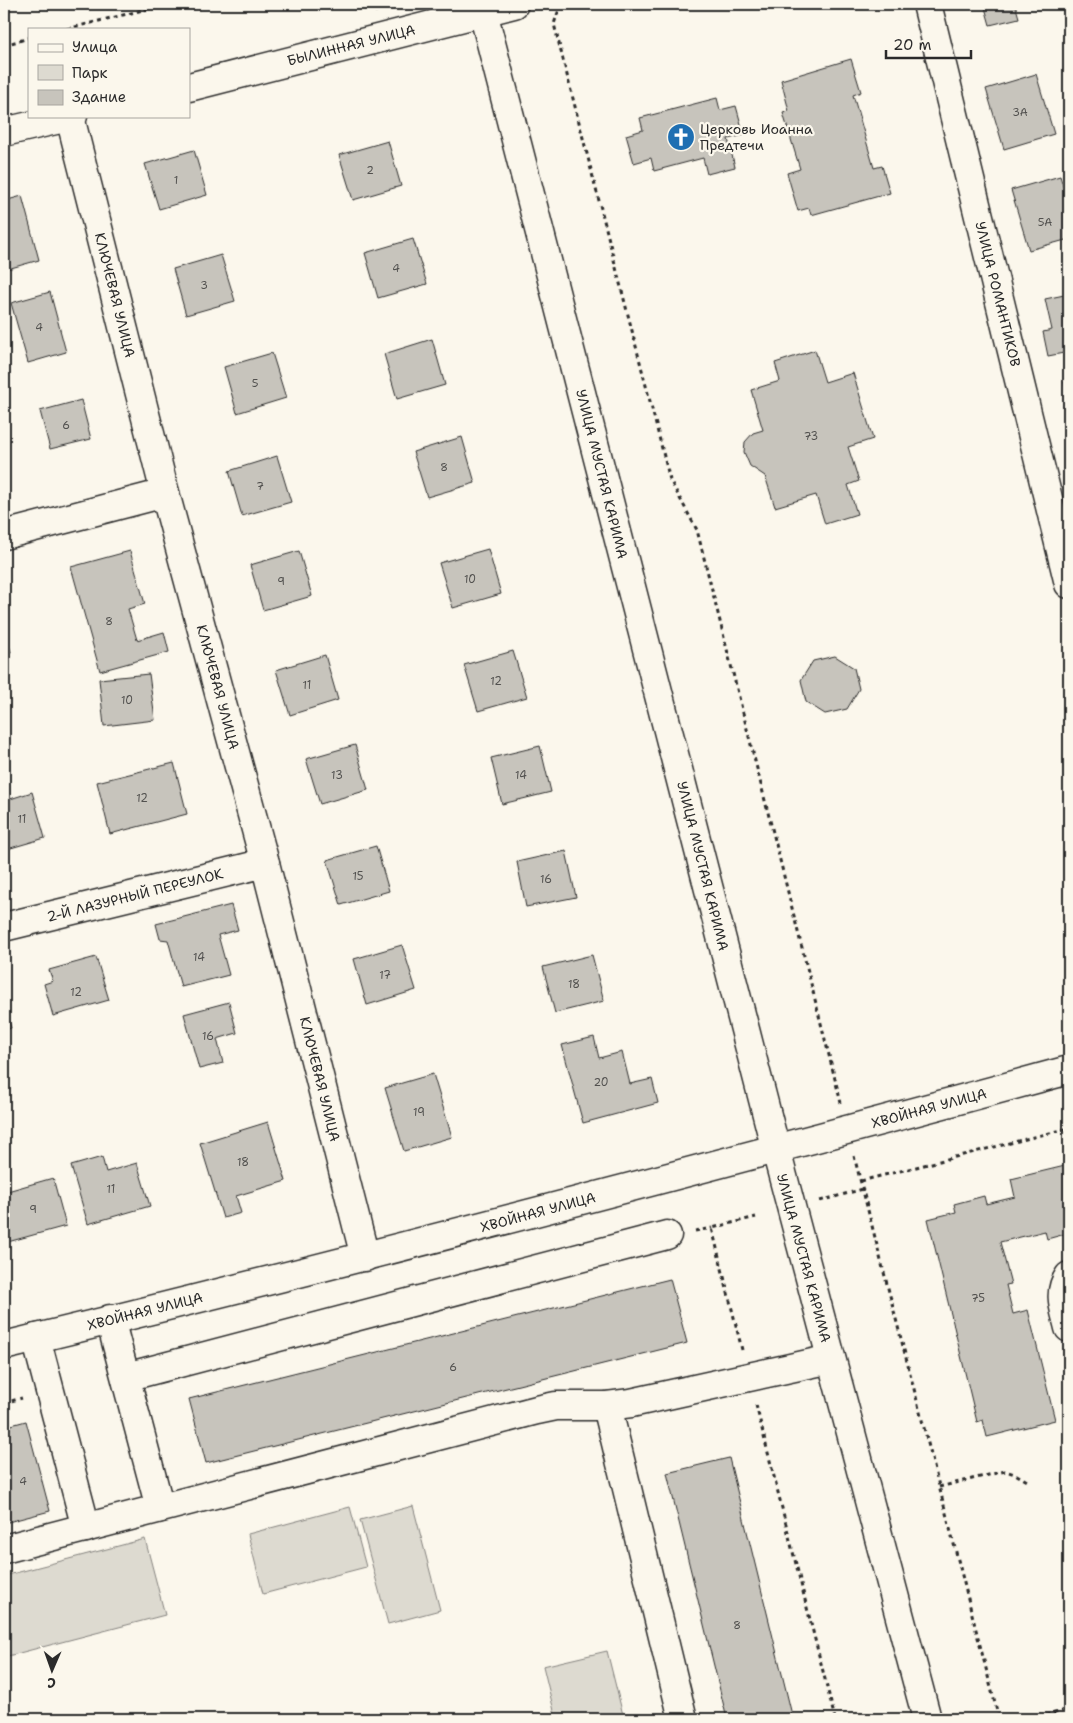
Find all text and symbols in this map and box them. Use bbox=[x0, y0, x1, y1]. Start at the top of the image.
street label: БЫЛИННАЯ УЛИЦА bbox=[285, 20, 417, 70]
legend bbox=[28, 28, 190, 118]
scale bar bbox=[886, 28, 970, 60]
text: 20 m bbox=[893, 35, 932, 55]
text: Улица bbox=[72, 37, 118, 57]
text: Парк bbox=[72, 63, 108, 83]
text: Здание bbox=[72, 87, 126, 107]
house number: 3А bbox=[1012, 105, 1028, 120]
place label: Церковь Иоанна Предтечи bbox=[700, 120, 813, 154]
church icon: Церковь Иоанна Предтечи bbox=[666, 122, 696, 152]
house number: 2 bbox=[366, 163, 374, 178]
house number: 1 bbox=[174, 173, 178, 188]
house number: 5А bbox=[1038, 215, 1052, 230]
street label: УЛИЦА РОМАНТИКОВ bbox=[971, 220, 1025, 368]
street label: КЛЮЧЕВАЯ УЛИЦА bbox=[91, 231, 139, 359]
house number: 4 bbox=[392, 261, 400, 276]
house number: 3 bbox=[200, 278, 208, 293]
house number: 4 bbox=[35, 320, 43, 335]
house number: 5 bbox=[252, 376, 259, 391]
street label: УЛИЦА МУСТАЯ КАРИМА bbox=[572, 387, 632, 561]
house number: 6 bbox=[62, 418, 70, 433]
house number: 73 bbox=[804, 429, 818, 444]
house number: 8 bbox=[440, 460, 448, 475]
house number: 7 bbox=[256, 479, 264, 494]
house number: 10 bbox=[464, 572, 476, 587]
house number: 9 bbox=[277, 574, 285, 589]
house number: 8 bbox=[105, 614, 113, 629]
street label: КЛЮЧЕВАЯ УЛИЦА bbox=[193, 623, 243, 751]
house number: 12 bbox=[490, 674, 502, 689]
house number: 11 bbox=[303, 678, 311, 693]
house number: 10 bbox=[121, 693, 133, 708]
house number: 13 bbox=[331, 768, 343, 783]
house number: 14 bbox=[515, 768, 527, 783]
street label: УЛИЦА МУСТАЯ КАРИМА bbox=[673, 779, 733, 953]
house number: 12 bbox=[136, 791, 148, 806]
house number: 11 bbox=[18, 812, 26, 827]
street label: 2-Й ЛАЗУРНЫЙ ПЕРЕУЛОК bbox=[45, 864, 225, 926]
house number: 15 bbox=[352, 869, 364, 884]
house number: 16 bbox=[540, 872, 552, 887]
house number: 14 bbox=[193, 950, 205, 965]
house number: 17 bbox=[379, 968, 391, 983]
house number: 18 bbox=[568, 977, 580, 992]
house number: 12 bbox=[70, 985, 82, 1000]
street label: КЛЮЧЕВАЯ УЛИЦА bbox=[296, 1015, 344, 1143]
house number: 16 bbox=[202, 1029, 214, 1044]
house number: 20 bbox=[593, 1075, 609, 1090]
street label: ХВОЙНАЯ УЛИЦА bbox=[869, 1084, 989, 1132]
house number: 19 bbox=[413, 1105, 425, 1120]
house number: 18 bbox=[237, 1155, 249, 1170]
street label: УЛИЦА МУСТАЯ КАРИМА bbox=[773, 1172, 835, 1344]
house number: 11 bbox=[107, 1182, 115, 1197]
street label: ХВОЙНАЯ УЛИЦА bbox=[478, 1188, 598, 1236]
house number: 9 bbox=[29, 1202, 37, 1217]
street label: ХВОЙНАЯ УЛИЦА bbox=[85, 1288, 205, 1334]
house number: 75 bbox=[971, 1291, 985, 1306]
house number: 6 bbox=[449, 1360, 457, 1375]
house number: 4 bbox=[19, 1474, 27, 1489]
house number: 8 bbox=[733, 1618, 741, 1633]
north arrow bbox=[28, 1646, 78, 1696]
text: С bbox=[47, 1674, 56, 1692]

